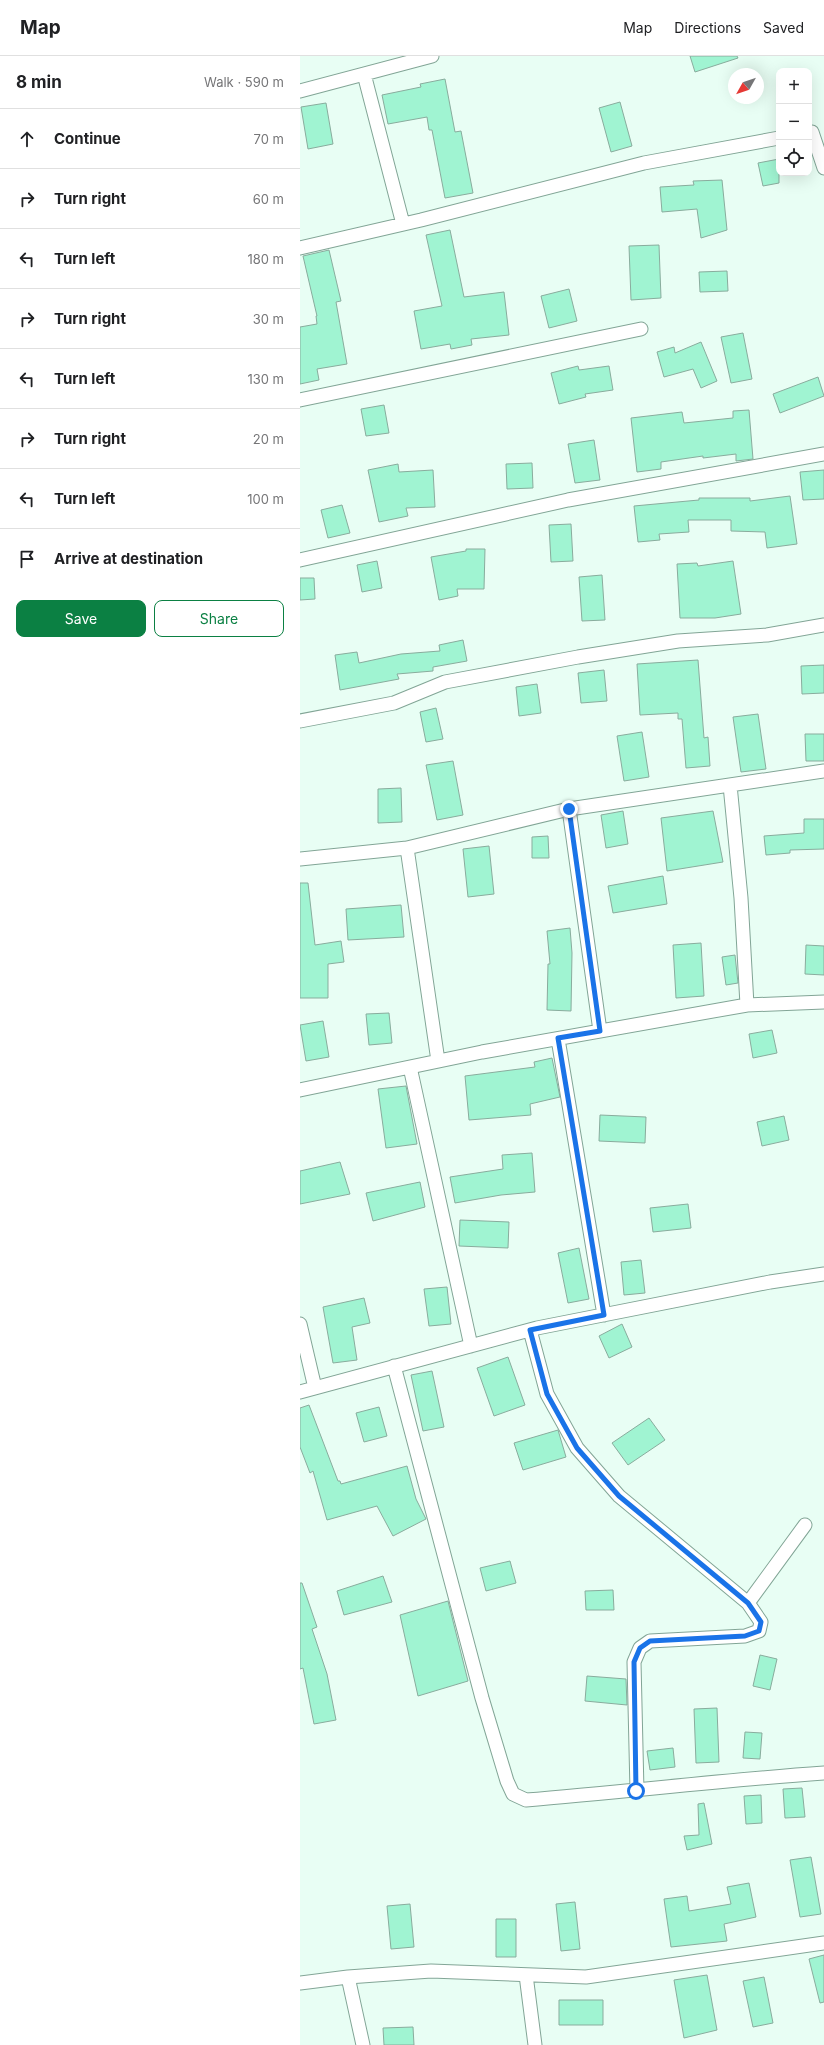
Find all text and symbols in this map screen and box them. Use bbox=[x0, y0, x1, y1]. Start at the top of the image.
text: Map bbox=[20, 16, 61, 39]
text: Map bbox=[623, 19, 652, 36]
text: Directions bbox=[674, 19, 741, 36]
text: Saved bbox=[763, 19, 804, 36]
north arrow bbox=[728, 68, 764, 104]
map controls bbox=[776, 68, 812, 176]
button: + bbox=[776, 68, 812, 104]
text: 8 min bbox=[16, 72, 62, 92]
text: Walk · 590 m bbox=[204, 74, 284, 90]
button: − bbox=[776, 104, 812, 140]
icon: ahead bbox=[16, 128, 38, 150]
text: Continue bbox=[54, 129, 121, 148]
text: 70 m bbox=[254, 131, 284, 147]
button: locate bbox=[776, 140, 812, 176]
icon: right bbox=[16, 188, 38, 210]
text: Turn right bbox=[54, 189, 126, 208]
text: 60 m bbox=[253, 191, 284, 207]
icon: left bbox=[16, 248, 38, 270]
text: Turn left bbox=[54, 249, 115, 268]
text: 180 m bbox=[247, 251, 284, 267]
icon: right bbox=[16, 308, 38, 330]
text: Turn right bbox=[54, 309, 126, 328]
text: 30 m bbox=[253, 311, 284, 327]
icon: left bbox=[16, 368, 38, 390]
text: Turn left bbox=[54, 369, 115, 388]
text: 130 m bbox=[247, 371, 284, 387]
icon: right bbox=[16, 428, 38, 450]
text: Turn right bbox=[54, 429, 126, 448]
text: 20 m bbox=[253, 431, 284, 447]
icon: left bbox=[16, 488, 38, 510]
text: Turn left bbox=[54, 489, 115, 508]
text: 100 m bbox=[247, 491, 284, 507]
icon: arrive bbox=[16, 548, 38, 570]
text: Arrive at destination bbox=[54, 549, 203, 568]
button: Save bbox=[16, 600, 146, 637]
button: Share bbox=[154, 600, 284, 637]
route end bbox=[560, 800, 578, 818]
route start bbox=[627, 1782, 645, 1800]

